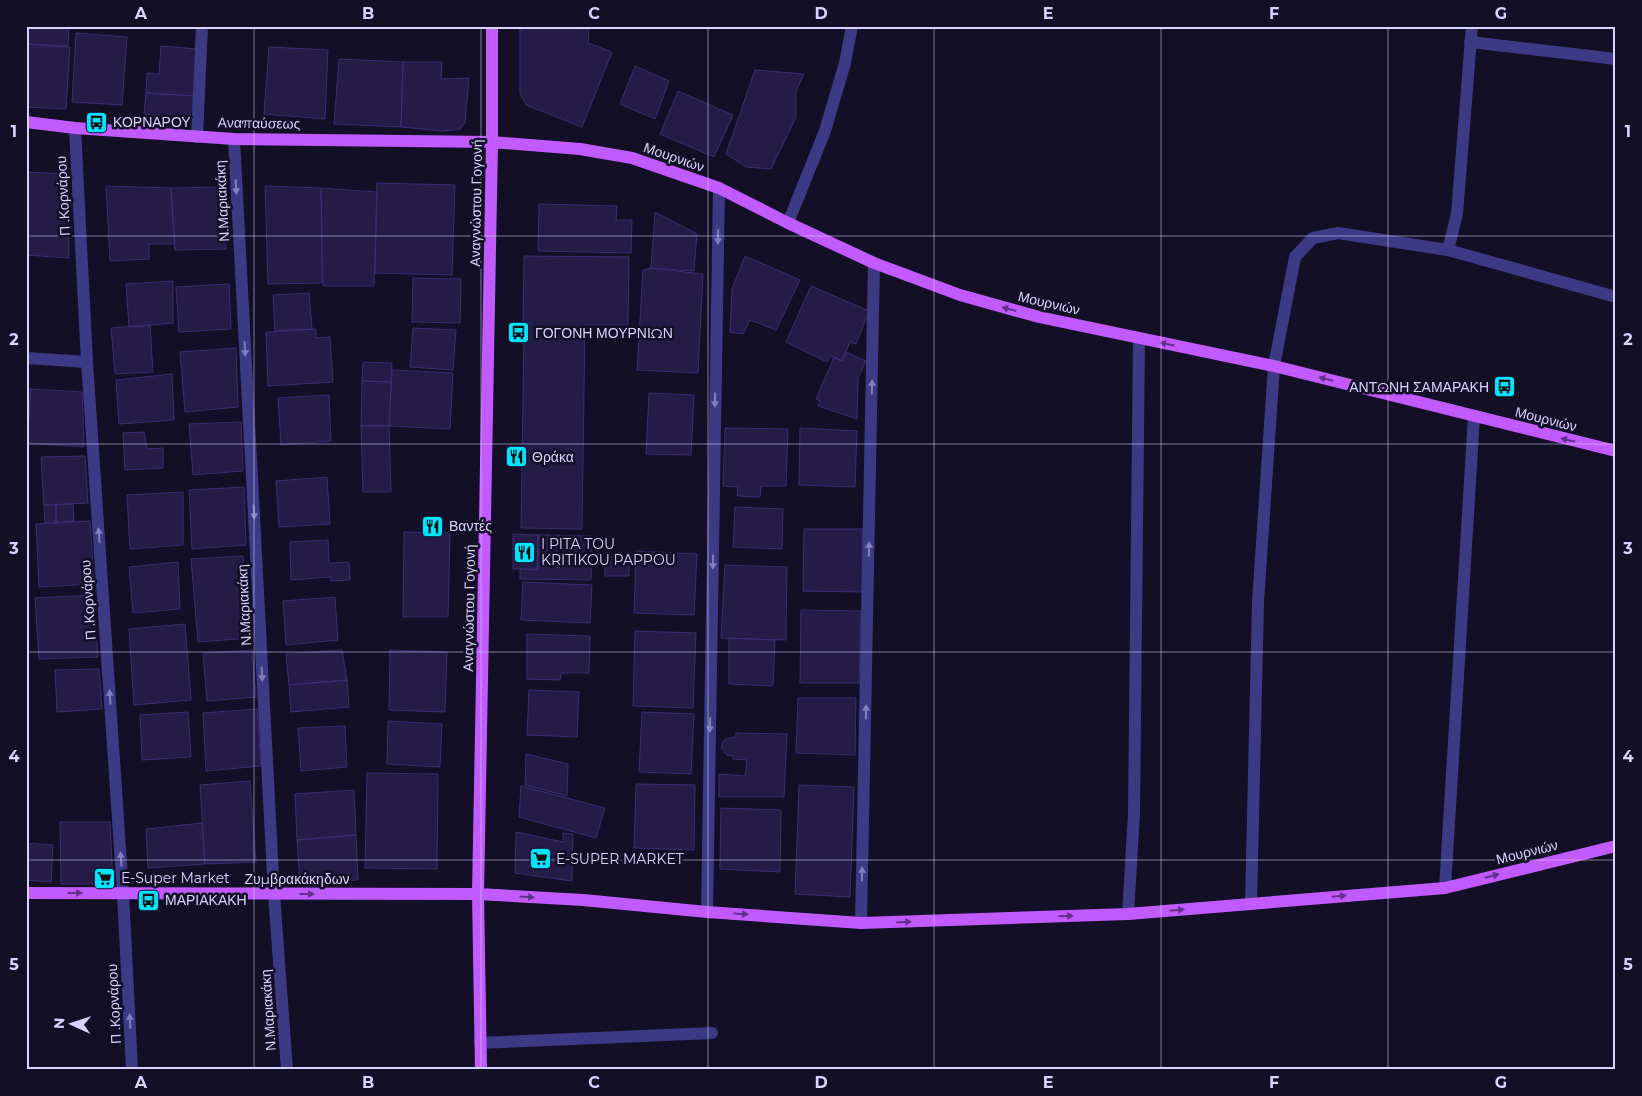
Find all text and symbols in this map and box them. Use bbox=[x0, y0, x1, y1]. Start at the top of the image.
text: A bbox=[134, 4, 148, 23]
text: B bbox=[362, 4, 374, 23]
text: C bbox=[588, 4, 600, 23]
text: D bbox=[814, 4, 828, 23]
text: E bbox=[1043, 4, 1053, 23]
text: F bbox=[1269, 4, 1279, 23]
text: G bbox=[1495, 4, 1507, 23]
bus stop icon: ΚΟΡΝΑΡΟΥ bbox=[85, 110, 109, 134]
place label: ΚΟΡΝΑΡΟΥ bbox=[113, 113, 191, 131]
street label: Αναπαύσεως bbox=[218, 113, 301, 133]
text: 1 bbox=[11, 122, 17, 141]
text: 1 bbox=[1625, 122, 1631, 141]
street label: Μουρνιών bbox=[641, 138, 707, 176]
street label: Αναγνώστου Γογονή bbox=[466, 139, 486, 267]
street label: Π .Κορνάρου bbox=[52, 155, 74, 237]
street label: Ν.Μαριακάκη bbox=[211, 160, 233, 242]
one-way arrow bbox=[233, 179, 241, 195]
one-way arrow bbox=[714, 229, 722, 245]
street label: Μουρνιών bbox=[1016, 287, 1082, 319]
one-way arrow bbox=[1001, 304, 1016, 312]
bus stop icon: ΓΟΓΟΝΗ ΜΟΥΡΝΙΩΝ bbox=[507, 321, 531, 345]
place label: ΓΟΓΟΝΗ ΜΟΥΡΝΙΩΝ bbox=[535, 324, 673, 342]
text: 2 bbox=[9, 330, 19, 349]
text: 2 bbox=[1623, 330, 1633, 349]
one-way arrow bbox=[1159, 339, 1175, 347]
one-way arrow bbox=[241, 342, 249, 358]
one-way arrow bbox=[1318, 375, 1333, 383]
bus stop icon: ΑΝΤΩΝΗ ΣΑΜΑΡΑΚΗ bbox=[1493, 375, 1517, 399]
place label: ΑΝΤΩΝΗ ΣΑΜΑΡΑΚΗ bbox=[1349, 378, 1489, 396]
one-way arrow bbox=[868, 379, 876, 395]
one-way arrow bbox=[711, 392, 719, 408]
street label: Μουρνιών bbox=[1513, 403, 1579, 435]
one-way arrow bbox=[1561, 435, 1576, 443]
restaurant icon: Θράκα bbox=[504, 445, 528, 469]
place label: Θράκα bbox=[532, 448, 574, 466]
one-way arrow bbox=[250, 504, 258, 520]
restaurant icon: Βαντές bbox=[421, 514, 445, 538]
place label: Βαντές bbox=[449, 517, 492, 535]
one-way arrow bbox=[94, 526, 102, 542]
place label: I PITA TOU KRITIKOU PAPPOU bbox=[541, 535, 676, 569]
text: 3 bbox=[8, 539, 19, 558]
text: 3 bbox=[1622, 539, 1633, 558]
restaurant icon: I PITA TOU KRITIKOU PAPPOU bbox=[513, 540, 537, 564]
one-way arrow bbox=[865, 541, 873, 557]
street label: Αναγνώστου Γογονή bbox=[459, 544, 479, 672]
one-way arrow bbox=[708, 554, 716, 570]
street label: Π .Κορνάρου bbox=[76, 559, 100, 641]
street label: Ν.Μαριακάκη bbox=[233, 564, 255, 646]
one-way arrow bbox=[259, 666, 267, 682]
one-way arrow bbox=[105, 688, 113, 704]
one-way arrow bbox=[862, 704, 870, 720]
one-way arrow bbox=[706, 717, 714, 733]
text: 4 bbox=[8, 747, 20, 766]
text: 4 bbox=[1622, 747, 1634, 766]
street label: Μουρνιών bbox=[1494, 836, 1560, 868]
supermarket icon: E-SUPER MARKET bbox=[528, 847, 552, 871]
place label: E-SUPER MARKET bbox=[556, 850, 684, 868]
one-way arrow bbox=[117, 851, 125, 867]
supermarket icon: E-Super Market bbox=[93, 866, 117, 890]
one-way arrow bbox=[858, 866, 866, 882]
place label: E-Super Market bbox=[121, 869, 230, 887]
street label: Ζυμβρακάκηδων bbox=[244, 870, 350, 888]
one-way arrow bbox=[1484, 872, 1499, 880]
bus stop icon: ΜΑΡΙΑΚΑΚΗ bbox=[137, 888, 161, 912]
one-way arrow bbox=[67, 889, 83, 897]
one-way arrow bbox=[300, 890, 316, 898]
place label: ΜΑΡΙΑΚΑΚΗ bbox=[165, 891, 247, 909]
one-way arrow bbox=[1331, 892, 1347, 900]
one-way arrow bbox=[519, 893, 535, 901]
one-way arrow bbox=[1169, 905, 1185, 913]
one-way arrow bbox=[734, 911, 750, 919]
one-way arrow bbox=[1058, 912, 1074, 920]
one-way arrow bbox=[896, 917, 912, 925]
text: 5 bbox=[9, 955, 19, 974]
text: 5 bbox=[1623, 955, 1633, 974]
street label: Π .Κορνάρου bbox=[103, 963, 125, 1045]
street label: Ν.Μαριακάκη bbox=[256, 969, 280, 1051]
north arrow bbox=[48, 998, 98, 1048]
one-way arrow bbox=[125, 1013, 133, 1029]
text: N bbox=[50, 1017, 68, 1029]
text: A bbox=[134, 1073, 148, 1092]
text: B bbox=[362, 1073, 374, 1092]
text: C bbox=[588, 1073, 600, 1092]
text: D bbox=[814, 1073, 828, 1092]
text: E bbox=[1043, 1073, 1053, 1092]
text: F bbox=[1269, 1073, 1279, 1092]
text: G bbox=[1495, 1073, 1507, 1092]

